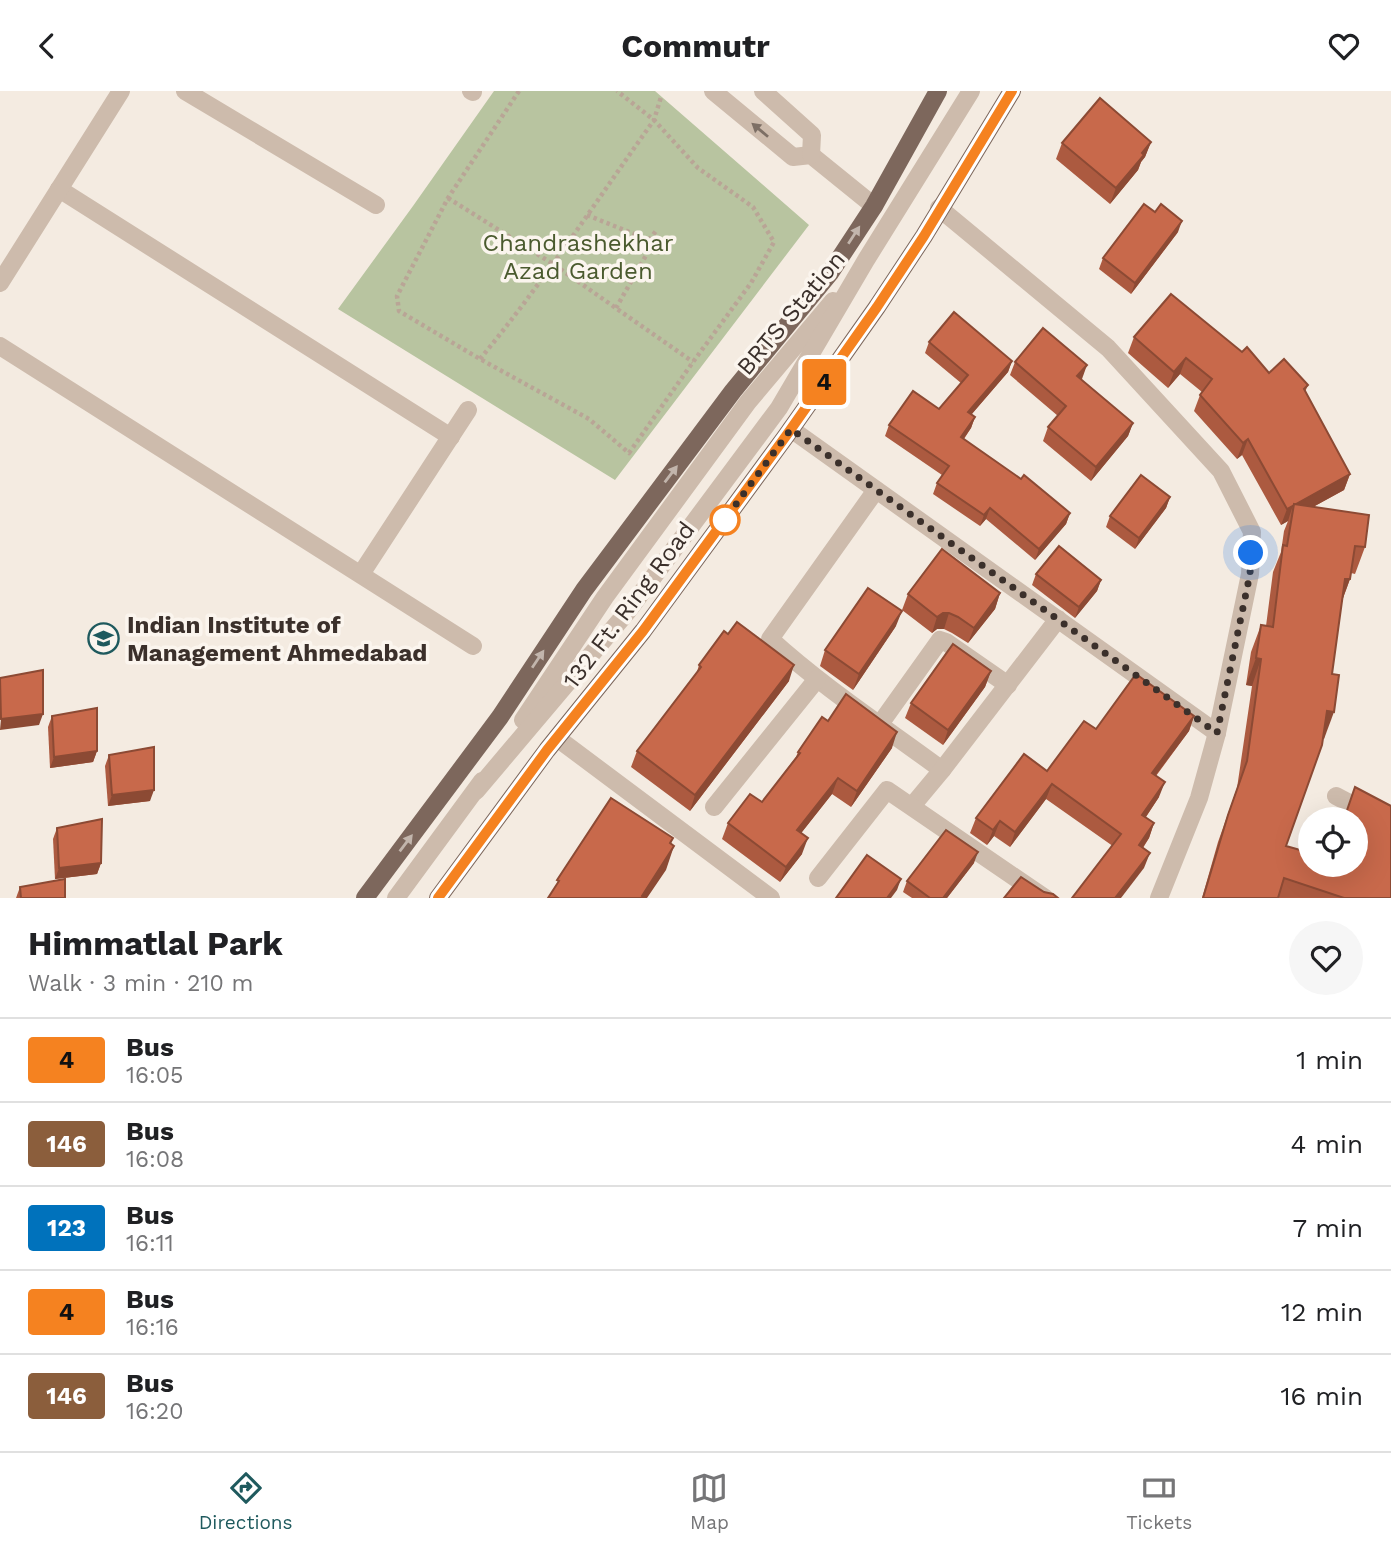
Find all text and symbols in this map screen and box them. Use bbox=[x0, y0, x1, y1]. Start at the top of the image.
icon: back bbox=[28, 27, 66, 65]
text: Commutr bbox=[621, 27, 770, 65]
icon: heart bbox=[1325, 27, 1363, 65]
one-way arrow bbox=[752, 123, 769, 138]
one-way arrow bbox=[848, 226, 861, 245]
park label: Chandrashekhar Azad Garden bbox=[482, 229, 674, 285]
street label: BRTS Station bbox=[731, 245, 851, 381]
line badge: 4 bbox=[801, 359, 847, 405]
text: 4 bbox=[816, 368, 832, 396]
one-way arrow bbox=[664, 465, 678, 483]
unlabelled marker bbox=[710, 505, 740, 535]
street label: 132 Ft. Ring Road bbox=[557, 516, 701, 694]
your location bbox=[1233, 535, 1268, 570]
place label: Indian Institute of Management Ahmedabad bbox=[127, 611, 427, 667]
school or university icon: Indian Institute of Management Ahmedabad bbox=[87, 622, 121, 656]
one-way arrow bbox=[532, 649, 545, 668]
map controls bbox=[1298, 807, 1368, 877]
button: locate bbox=[1298, 807, 1368, 877]
one-way arrow bbox=[398, 834, 412, 852]
button: heart bbox=[1289, 921, 1363, 995]
text: Himmatlal Park bbox=[28, 924, 283, 963]
text: Walk · 3 min · 210 m bbox=[28, 970, 254, 997]
text: Bus bbox=[126, 1032, 174, 1062]
text: 1 min bbox=[1296, 1045, 1363, 1075]
text: 4 bbox=[59, 1046, 74, 1074]
text: 16:05 bbox=[126, 1062, 183, 1089]
text: Bus bbox=[126, 1116, 174, 1146]
text: 4 min bbox=[1290, 1129, 1363, 1159]
text: 146 bbox=[46, 1130, 87, 1158]
text: 16:08 bbox=[126, 1146, 184, 1173]
text: Bus bbox=[126, 1200, 174, 1230]
text: 7 min bbox=[1293, 1213, 1363, 1243]
text: 123 bbox=[47, 1214, 86, 1242]
text: 16:11 bbox=[126, 1230, 174, 1257]
text: Bus bbox=[126, 1284, 174, 1314]
text: 12 min bbox=[1281, 1297, 1363, 1327]
text: 4 bbox=[59, 1298, 74, 1326]
text: 16:16 bbox=[126, 1314, 179, 1341]
text: Bus bbox=[126, 1368, 174, 1398]
text: 16 min bbox=[1280, 1381, 1363, 1411]
text: 146 bbox=[46, 1382, 87, 1410]
text: 16:20 bbox=[126, 1398, 183, 1425]
tab: Directions bbox=[199, 1469, 293, 1534]
tab: Map bbox=[690, 1469, 729, 1534]
tab: Tickets bbox=[1126, 1469, 1192, 1534]

